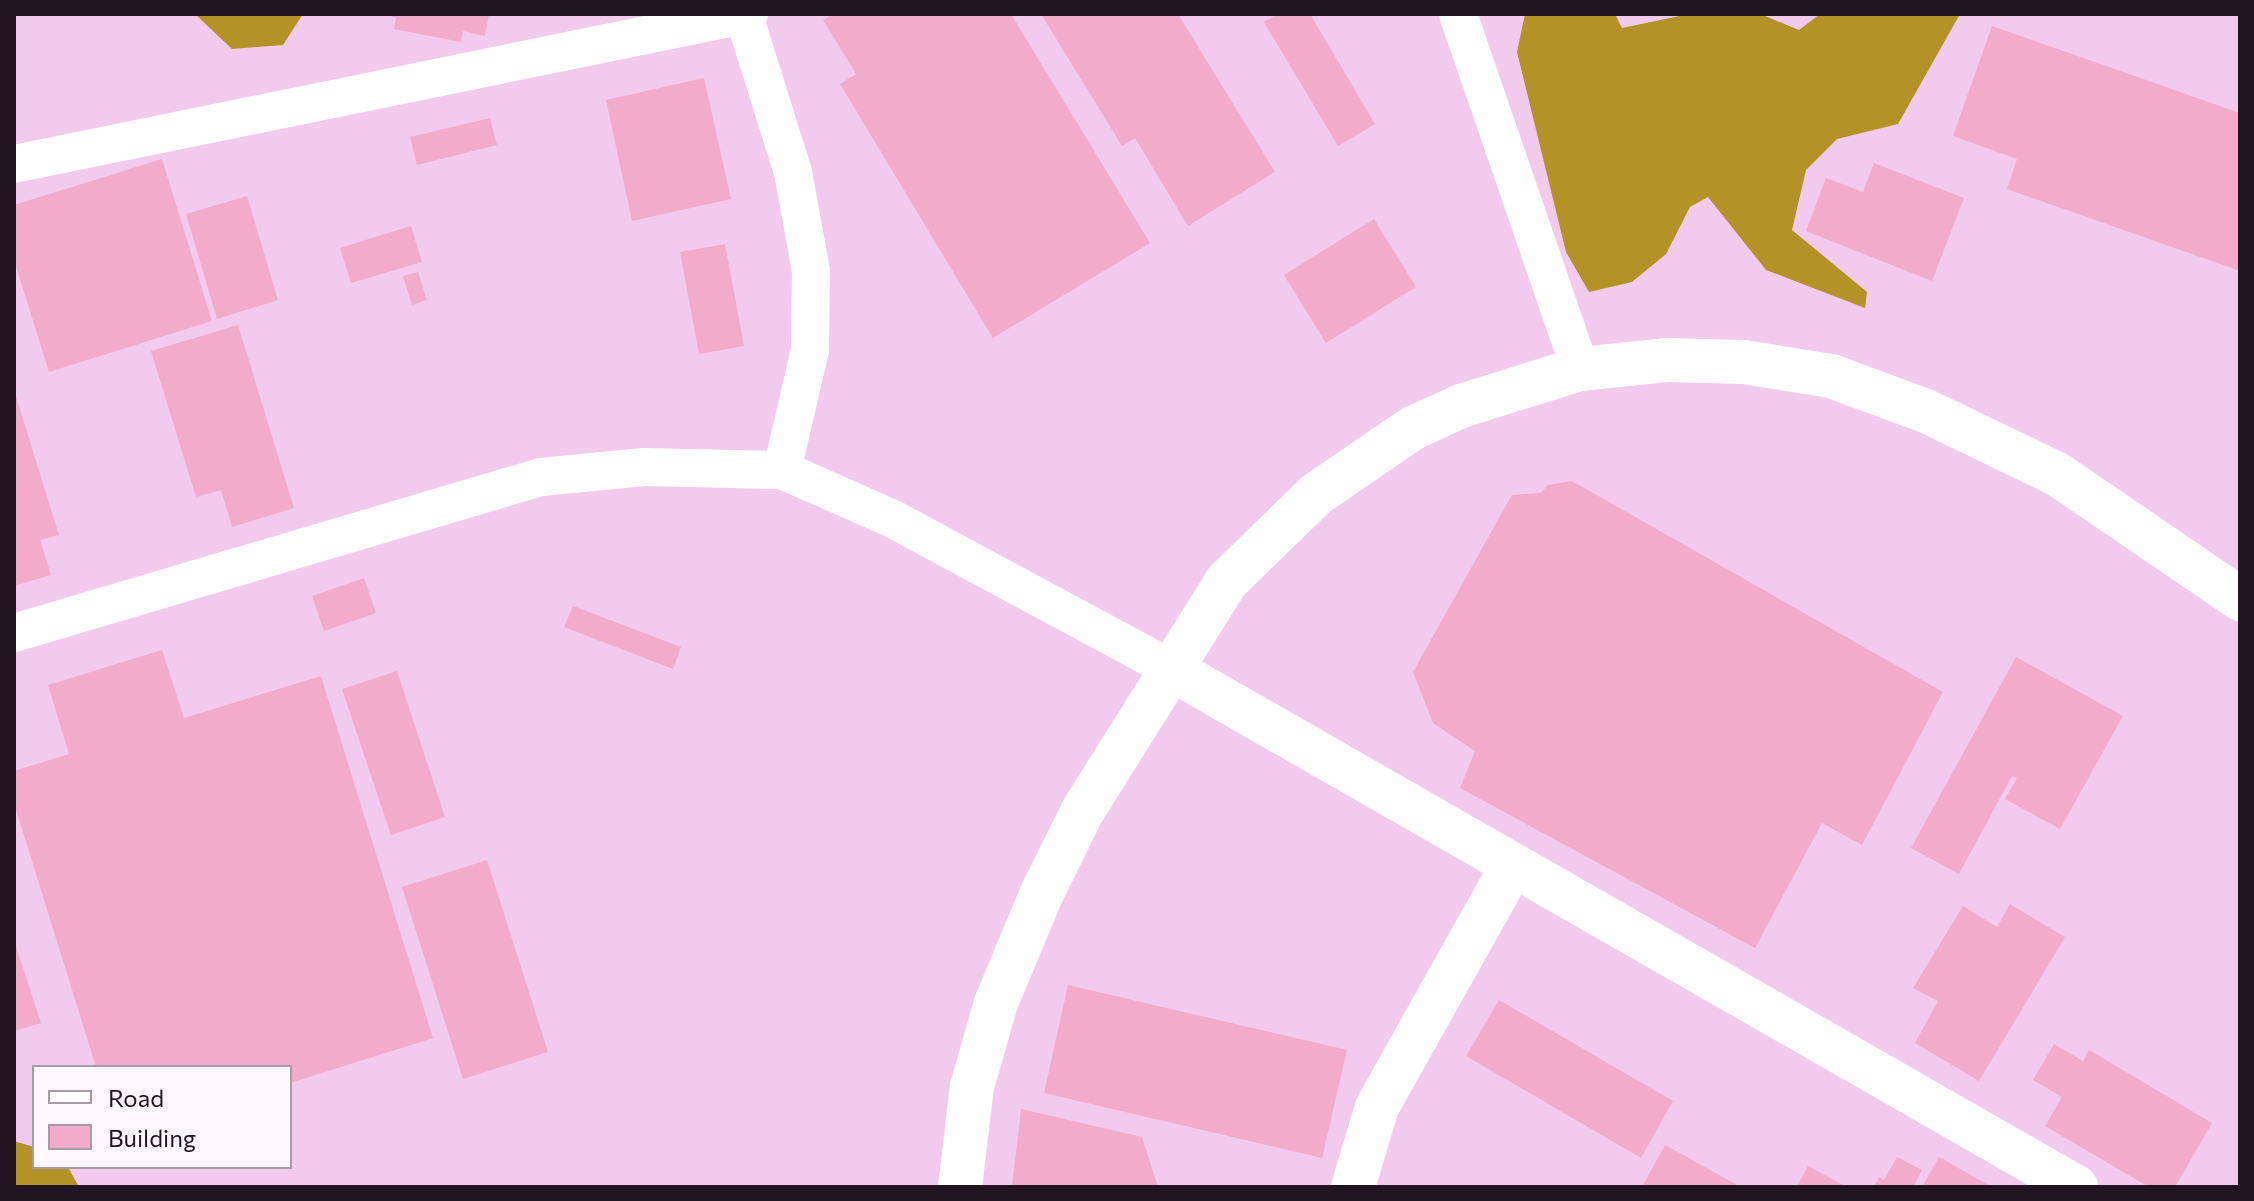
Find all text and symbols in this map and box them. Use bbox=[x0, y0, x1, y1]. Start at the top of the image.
legend bbox=[32, 1065, 292, 1169]
text: Road bbox=[108, 1083, 164, 1112]
text: Building bbox=[108, 1123, 196, 1152]

